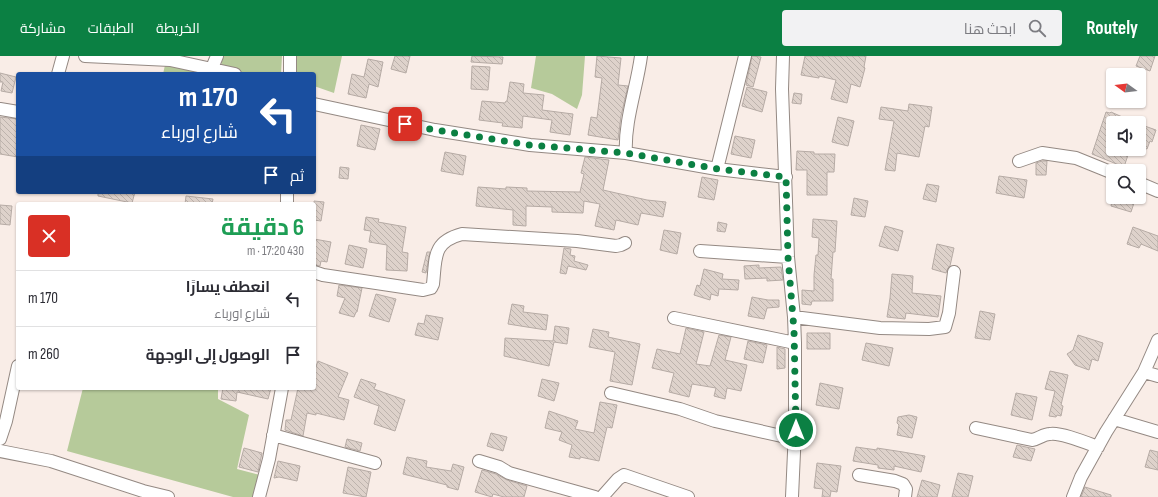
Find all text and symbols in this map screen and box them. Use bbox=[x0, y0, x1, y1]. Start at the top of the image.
search box bbox=[782, 10, 1062, 46]
icon: search bbox=[1026, 17, 1048, 39]
text: Routely bbox=[1086, 17, 1138, 40]
text: مشاركة bbox=[20, 20, 66, 37]
text: الطبقات bbox=[88, 20, 134, 37]
text: الخريطة bbox=[156, 20, 200, 37]
text: ابحث هنا bbox=[964, 20, 1016, 39]
north arrow bbox=[1106, 68, 1146, 108]
map controls bbox=[1106, 68, 1146, 204]
text: 170 m bbox=[179, 81, 238, 114]
icon: left bbox=[252, 88, 304, 140]
pin bbox=[388, 107, 422, 141]
icon: arrive bbox=[394, 113, 416, 135]
button: sound bbox=[1106, 116, 1146, 156]
text: شارع اورباء bbox=[161, 122, 238, 143]
icon: arrive bbox=[260, 164, 282, 186]
button: search bbox=[1106, 164, 1146, 204]
text: ثم bbox=[290, 167, 304, 186]
text: 6 دقيقة bbox=[221, 213, 304, 242]
button: close bbox=[28, 215, 70, 257]
text: 430 m · 17:20 bbox=[247, 243, 304, 259]
text: انعطف يسارًا bbox=[186, 278, 270, 297]
icon: left bbox=[282, 288, 304, 310]
text: 170 m bbox=[28, 289, 58, 308]
text: شارع اورباء bbox=[214, 306, 270, 322]
icon: arrive bbox=[282, 344, 304, 366]
text: 260 m bbox=[28, 345, 59, 364]
text: الوصول إلى الوجهة bbox=[146, 346, 270, 365]
position arrow bbox=[775, 409, 817, 451]

